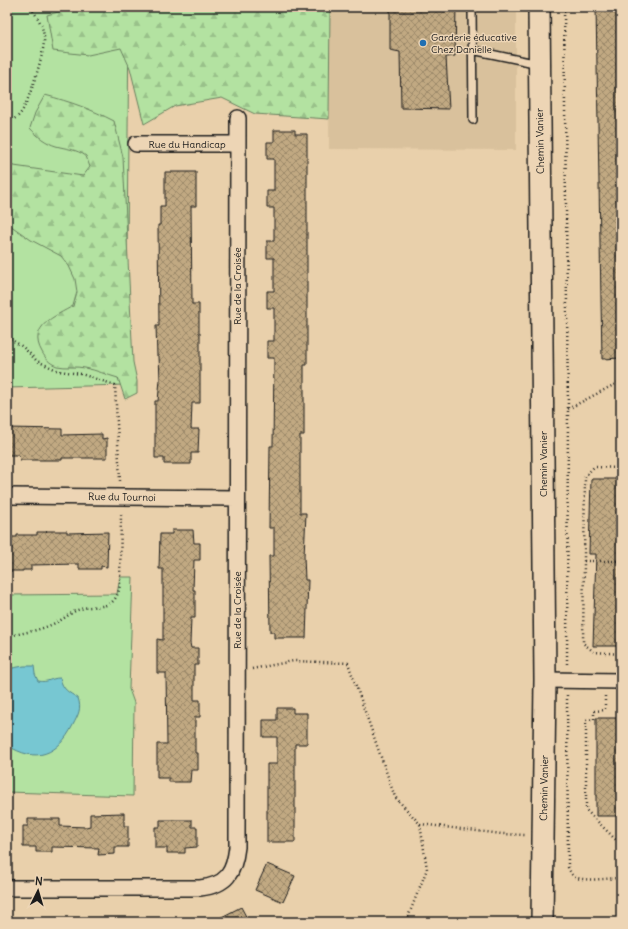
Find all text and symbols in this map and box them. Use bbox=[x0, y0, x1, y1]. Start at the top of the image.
place label: Garderie éducative Chez Danielle bbox=[431, 31, 517, 56]
marker: Garderie éducative Chez Danielle bbox=[418, 38, 428, 48]
street label: Chemin Vanier bbox=[533, 108, 547, 174]
street label: Rue du Handicap bbox=[148, 138, 226, 151]
street label: Rue de la Croisée bbox=[231, 247, 244, 325]
street label: Chemin Vanier bbox=[537, 431, 550, 497]
street label: Rue du Tournoi bbox=[88, 490, 156, 504]
street label: Rue de la Croisée bbox=[231, 571, 244, 649]
street label: Chemin Vanier bbox=[537, 755, 551, 821]
north arrow bbox=[18, 871, 58, 911]
text: N bbox=[34, 874, 43, 888]

